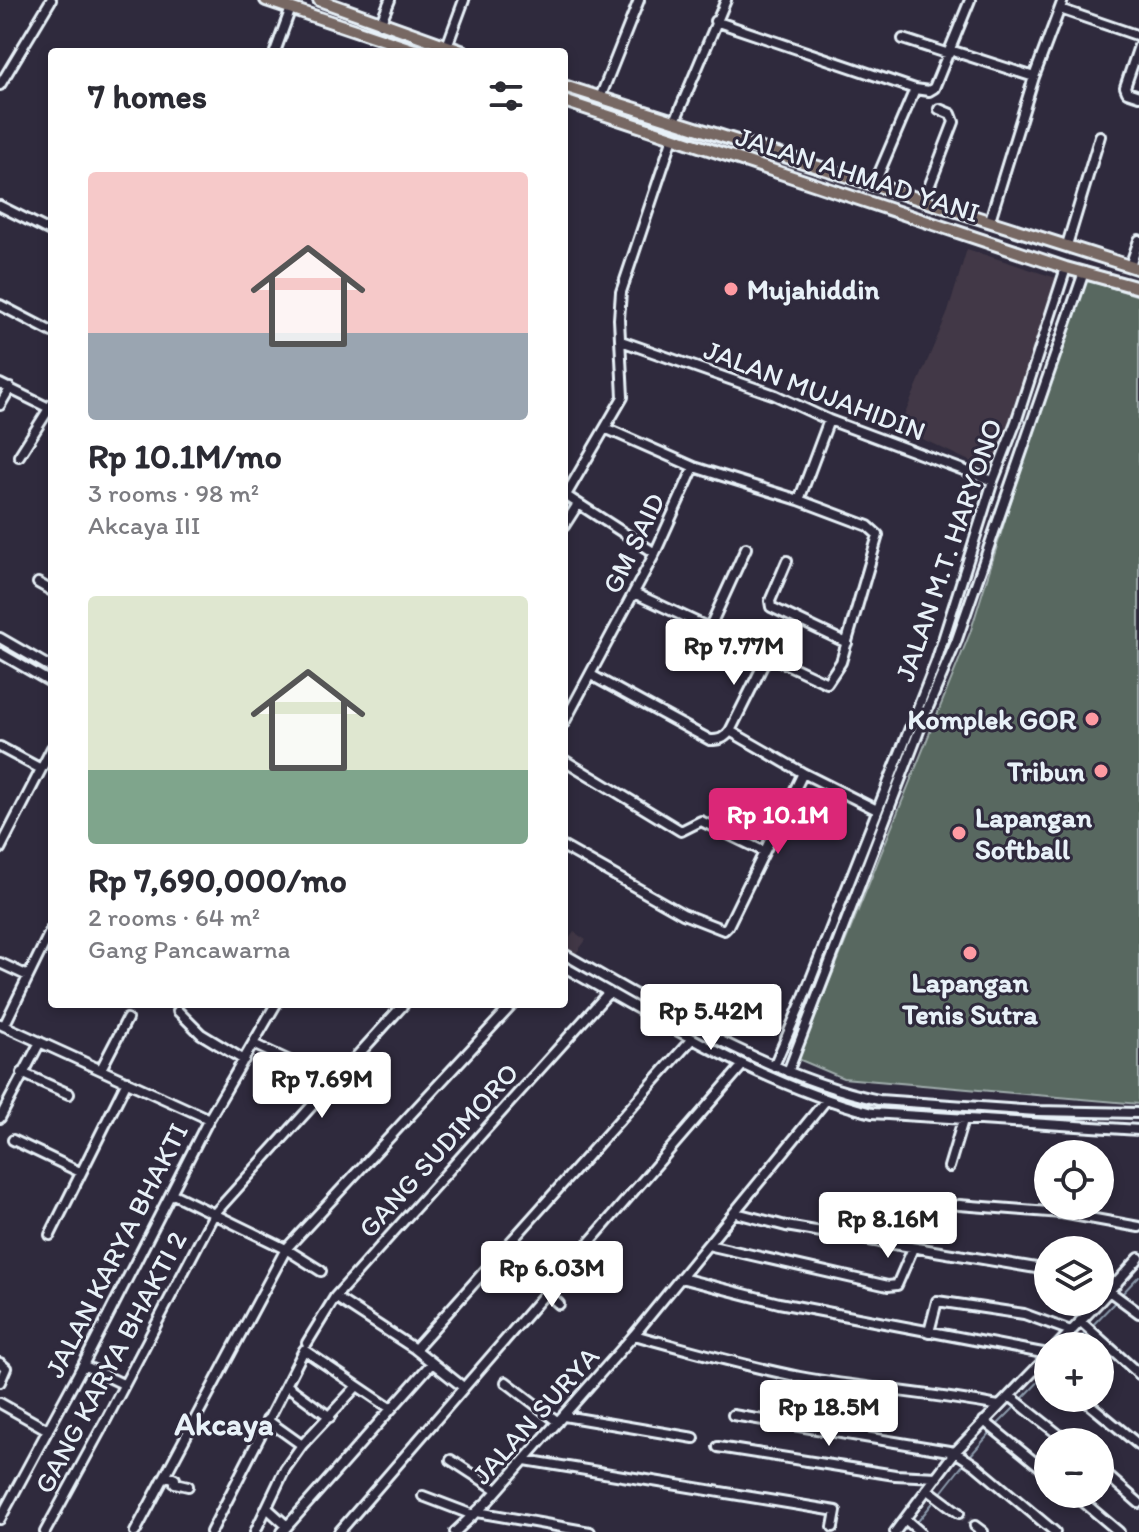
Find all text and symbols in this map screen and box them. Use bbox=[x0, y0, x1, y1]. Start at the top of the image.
icon: filters bbox=[484, 74, 528, 118]
text: 7 homes bbox=[88, 76, 207, 117]
street label: JALAN AHMAD YANI bbox=[732, 119, 984, 229]
icon: home bbox=[236, 224, 380, 368]
place label: Mujahiddin bbox=[747, 272, 879, 306]
marker: Mujahiddin bbox=[722, 280, 740, 298]
street label: JALAN MUJAHIDIN bbox=[700, 332, 930, 448]
street label: JALAN M.T. HARYONO bbox=[887, 414, 1009, 686]
text: Rp 10.1M/mo bbox=[88, 436, 282, 477]
text: 3 rooms · 98 m² bbox=[88, 477, 259, 509]
street label: GM SAID bbox=[594, 487, 672, 599]
text: Akcaya III bbox=[88, 509, 201, 541]
pin: Rp 7.77M bbox=[651, 619, 817, 687]
text: Rp 7.77M bbox=[684, 629, 784, 661]
icon: home bbox=[236, 648, 380, 792]
place label: Komplek GOR bbox=[908, 702, 1077, 736]
marker: Komplek GOR bbox=[1083, 710, 1101, 728]
place label: Tribun bbox=[1006, 754, 1085, 788]
marker: Tribun bbox=[1092, 762, 1110, 780]
pin: Rp 10.1M bbox=[695, 788, 861, 856]
text: Rp 10.1M bbox=[727, 798, 829, 830]
place label: Lapangan Softball bbox=[975, 800, 1092, 866]
marker: Lapangan Softball bbox=[950, 824, 968, 842]
text: Rp 7,690,000/mo bbox=[88, 860, 347, 901]
text: 2 rooms · 64 m² bbox=[88, 901, 260, 933]
text: Gang Pancawarna bbox=[88, 933, 290, 965]
marker: Lapangan Tenis Sutra bbox=[961, 944, 979, 962]
place label: Lapangan Tenis Sutra bbox=[901, 965, 1038, 1031]
pin: Rp 5.42M bbox=[628, 984, 794, 1052]
text: Rp 5.42M bbox=[658, 994, 764, 1026]
pin: Rp 7.69M bbox=[239, 1052, 405, 1120]
street label: GANG SUDIMORO bbox=[351, 1056, 525, 1244]
text: Rp 7.69M bbox=[271, 1062, 373, 1094]
street label: JALAN KARYA BHAKTI bbox=[37, 1117, 195, 1383]
map controls bbox=[1034, 1140, 1114, 1508]
button: locate bbox=[1034, 1140, 1114, 1220]
pin: Rp 8.16M bbox=[805, 1192, 971, 1260]
text: Rp 8.16M bbox=[837, 1202, 939, 1234]
street label: GANG KARYA BHAKTI 2 bbox=[26, 1225, 194, 1499]
button: layers bbox=[1034, 1236, 1114, 1316]
pin: Rp 6.03M bbox=[469, 1241, 635, 1309]
text: Rp 6.03M bbox=[499, 1251, 605, 1283]
button: + bbox=[1034, 1332, 1114, 1412]
street label: JALAN SURYA bbox=[464, 1339, 606, 1491]
pin: Rp 18.5M bbox=[746, 1380, 912, 1448]
text: Rp 18.5M bbox=[778, 1390, 880, 1422]
district label: Akcaya bbox=[173, 1405, 274, 1443]
button: − bbox=[1034, 1428, 1114, 1508]

